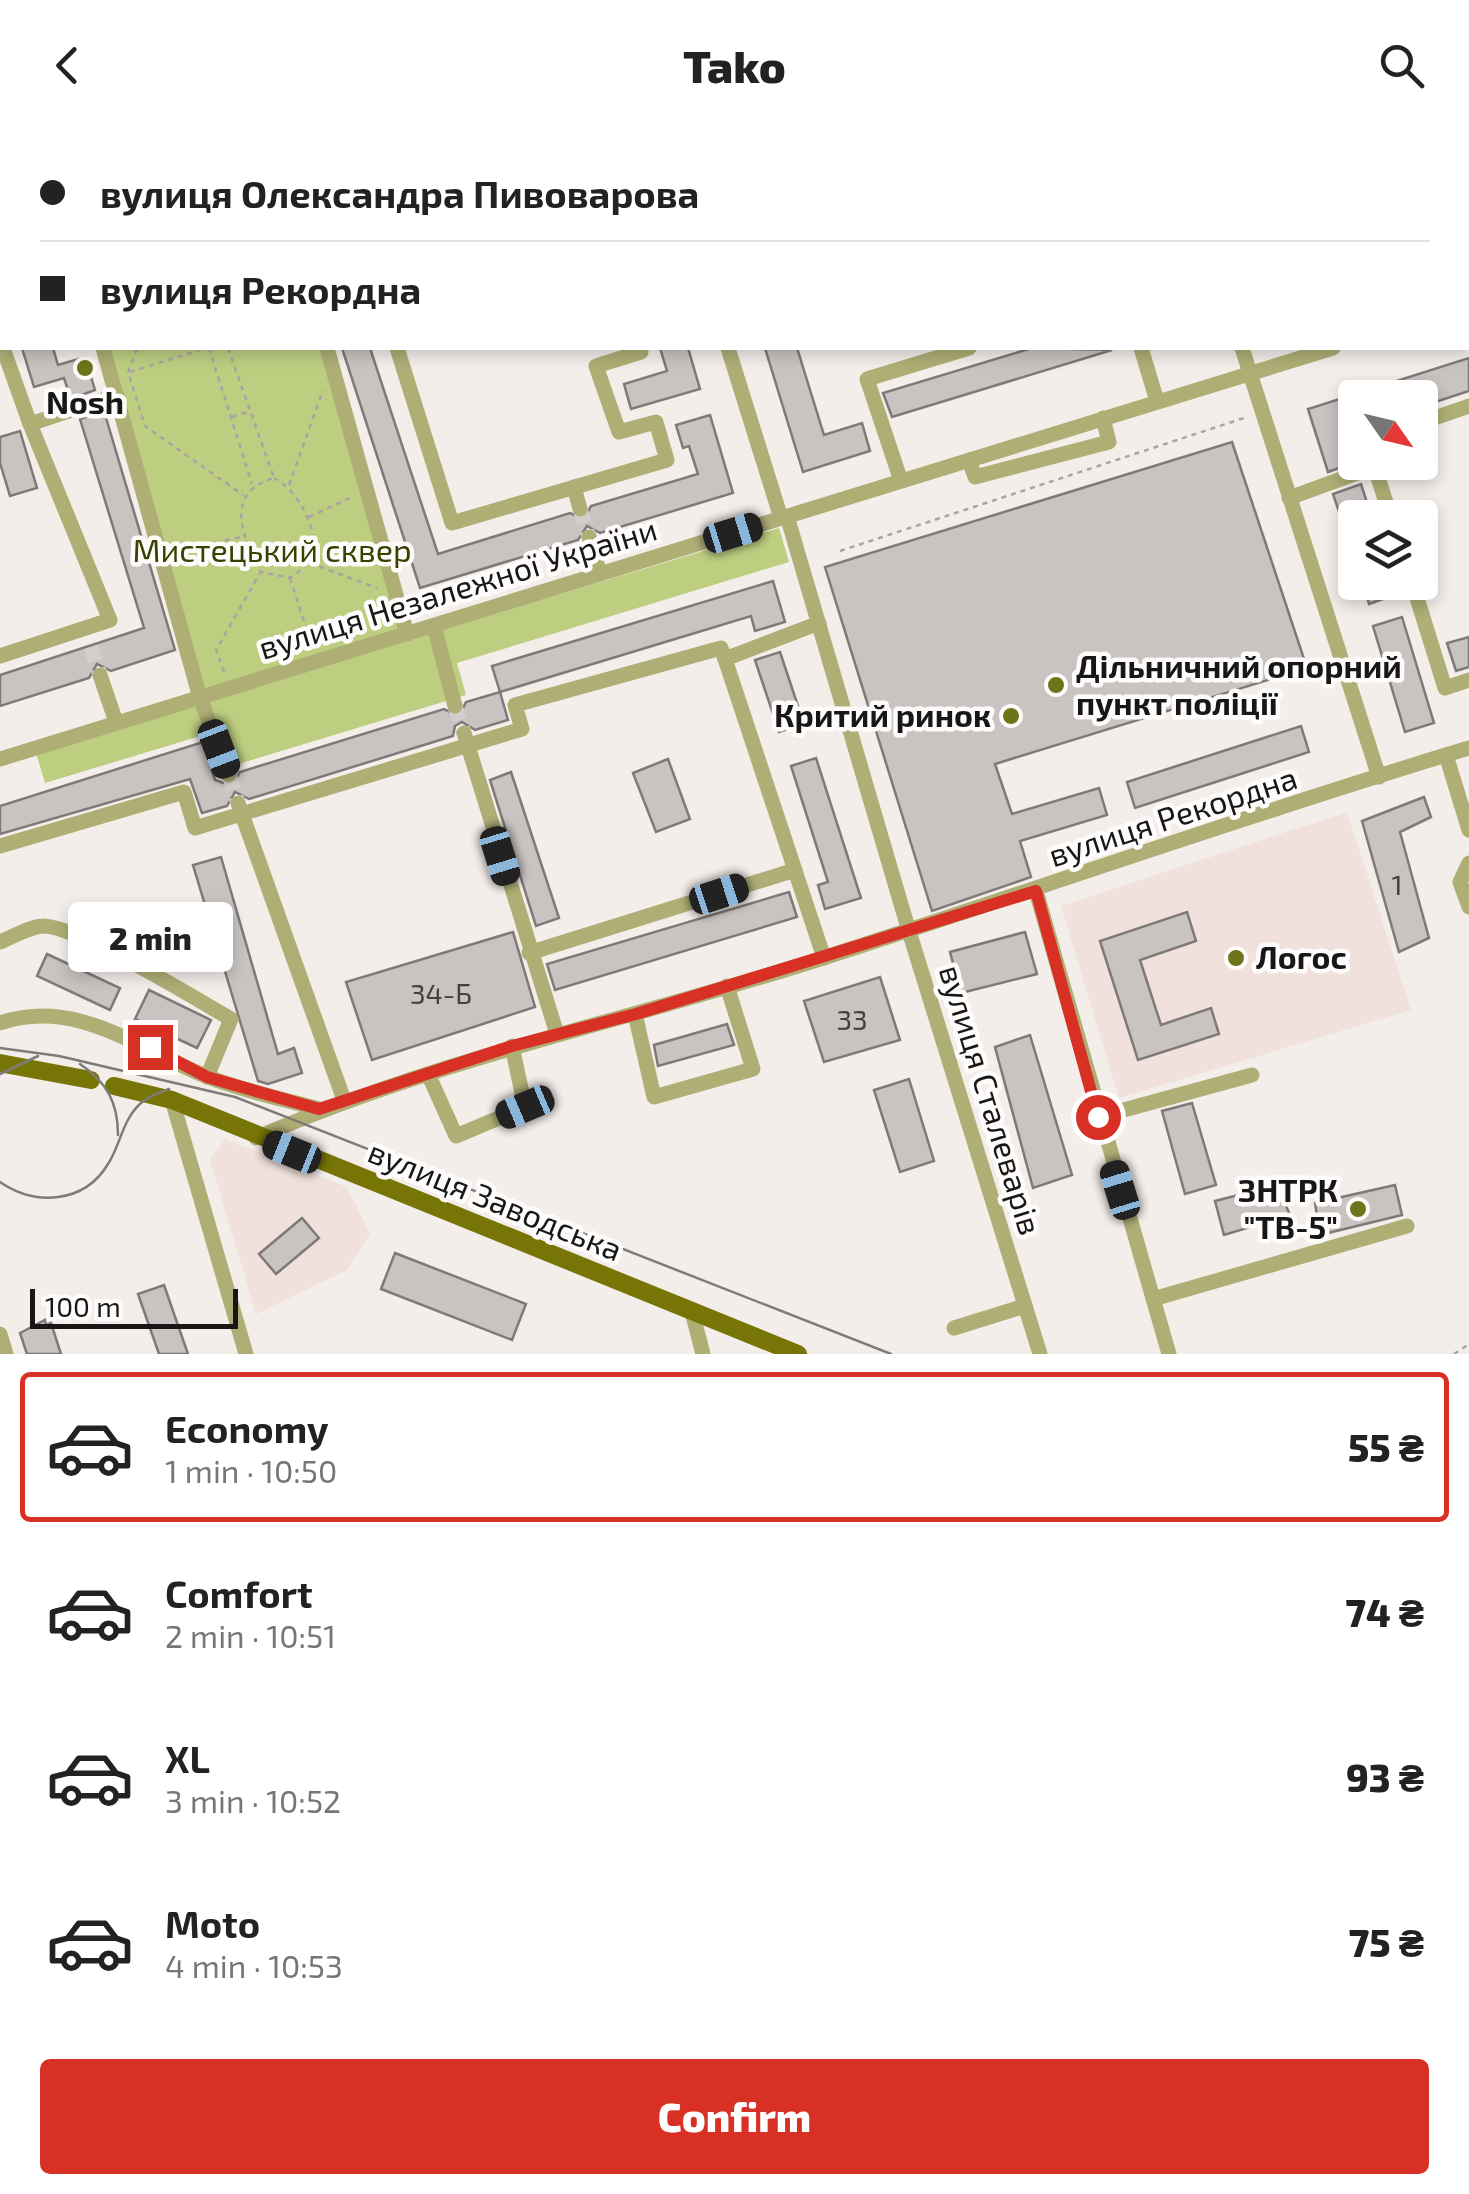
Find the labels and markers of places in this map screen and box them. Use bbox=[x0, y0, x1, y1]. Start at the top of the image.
marker: Nosh bbox=[74, 357, 96, 379]
place label: Nosh bbox=[46, 382, 124, 420]
place label: Дільничний опорний пункт поліції bbox=[1076, 646, 1402, 722]
marker: Дільничний опорний пункт поліції bbox=[1045, 674, 1067, 696]
place label: Критий ринок bbox=[774, 695, 991, 733]
marker: Критий ринок bbox=[1000, 705, 1022, 727]
place label: Логос bbox=[1256, 937, 1347, 975]
marker: Логос bbox=[1225, 947, 1247, 969]
place label: ЗНТРК "ТВ-5" bbox=[1238, 1170, 1338, 1245]
marker: ЗНТРК "ТВ-5" bbox=[1347, 1198, 1369, 1220]

